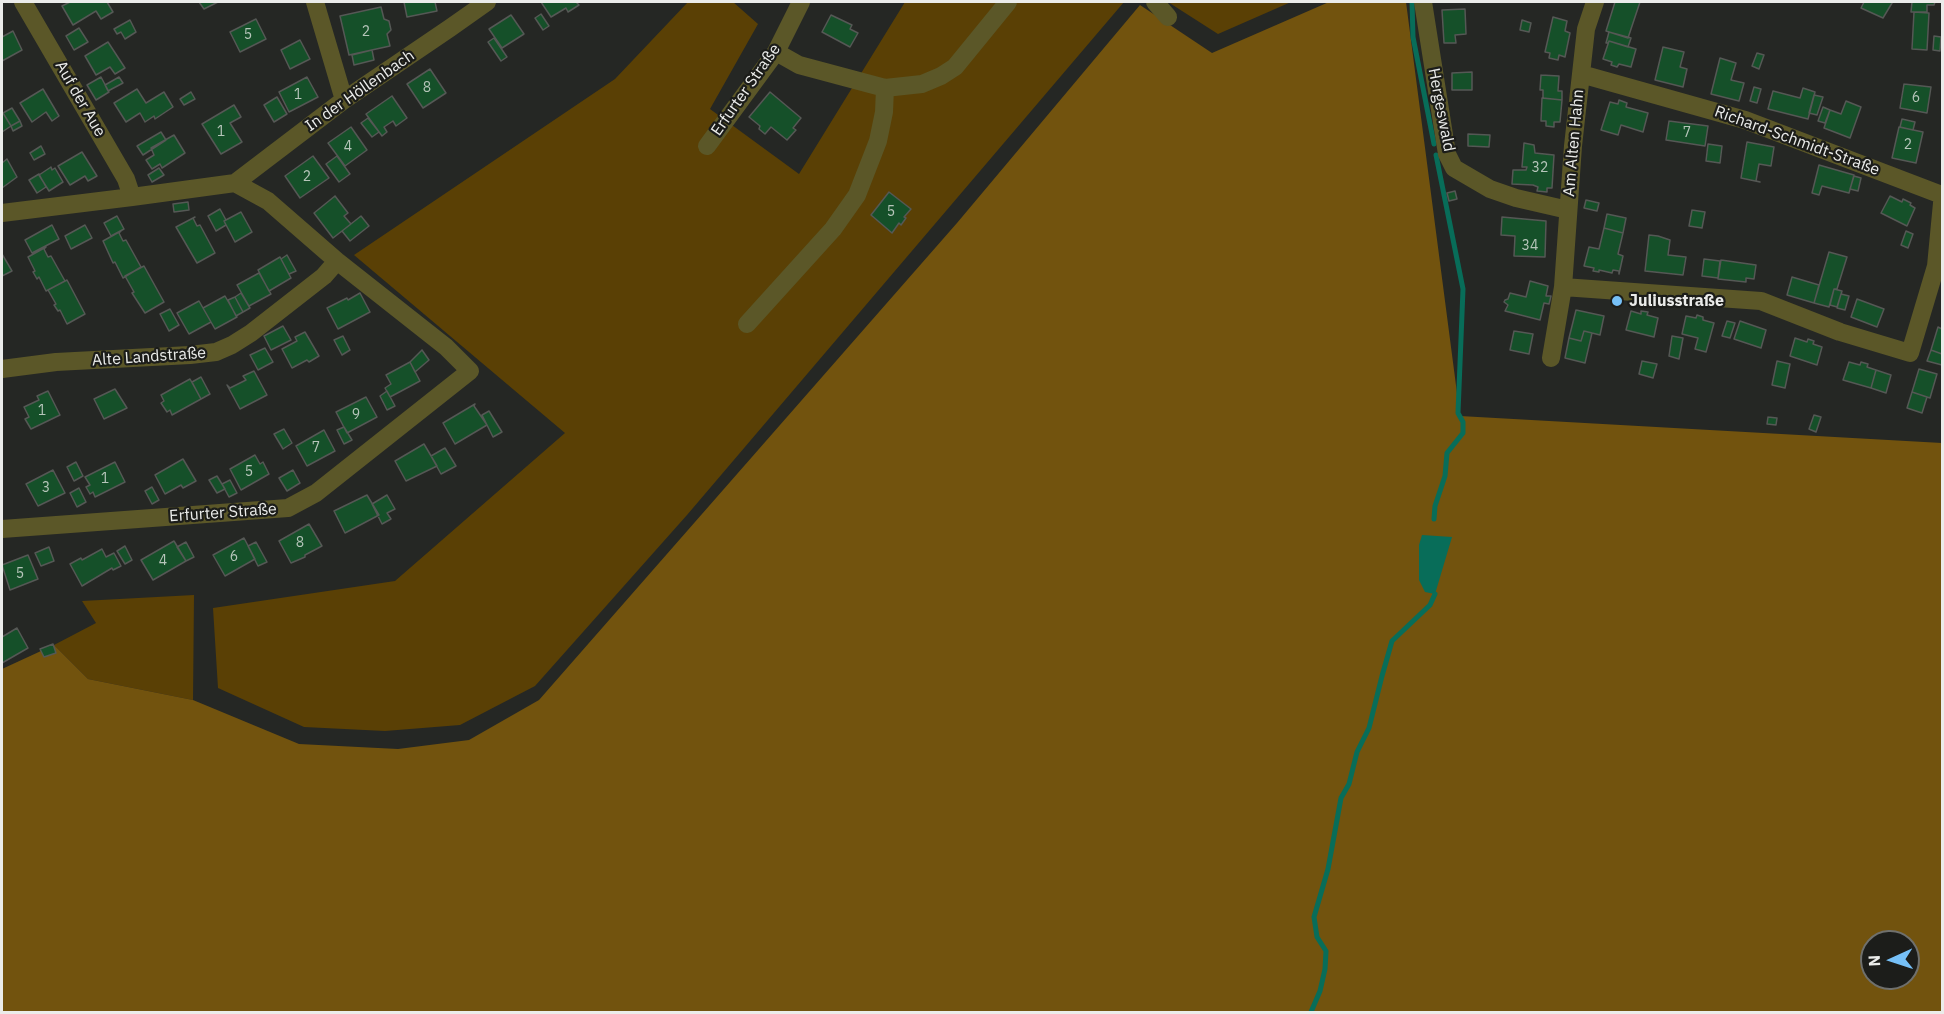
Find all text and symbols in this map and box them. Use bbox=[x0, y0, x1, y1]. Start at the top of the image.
house number: 2 bbox=[362, 24, 370, 40]
house number: 5 bbox=[244, 27, 252, 43]
street label: Erfurter Straße bbox=[707, 40, 785, 140]
street label: In der Höllenbach bbox=[302, 46, 418, 136]
street label: Auf der Aue bbox=[51, 58, 109, 140]
street label: Hergeswald bbox=[1423, 67, 1459, 153]
house number: 8 bbox=[423, 80, 431, 96]
house number: 1 bbox=[294, 87, 302, 103]
street label: Am Alten Hahn bbox=[1560, 88, 1588, 198]
house number: 6 bbox=[1912, 90, 1920, 106]
street label: Richard-Schmidt-Straße bbox=[1712, 102, 1882, 180]
house number: 1 bbox=[217, 124, 225, 140]
house number: 7 bbox=[1683, 125, 1691, 141]
house number: 2 bbox=[1904, 137, 1912, 153]
house number: 4 bbox=[344, 139, 352, 155]
house number: 32 bbox=[1532, 160, 1548, 176]
house number: 2 bbox=[303, 169, 311, 185]
house number: 5 bbox=[887, 204, 895, 220]
house number: 34 bbox=[1522, 238, 1538, 254]
place label: Juliusstraße bbox=[1629, 291, 1724, 311]
marker: Juliusstraße bbox=[1610, 294, 1624, 308]
street label: Alte Landstraße bbox=[91, 343, 207, 371]
house number: 1 bbox=[38, 403, 46, 419]
house number: 9 bbox=[352, 407, 360, 423]
house number: 7 bbox=[312, 440, 320, 456]
house number: 5 bbox=[245, 464, 253, 480]
house number: 1 bbox=[101, 471, 109, 487]
house number: 3 bbox=[42, 480, 50, 496]
street label: Erfurter Straße bbox=[169, 500, 277, 526]
house number: 8 bbox=[296, 535, 304, 551]
house number: 6 bbox=[230, 549, 238, 565]
house number: 4 bbox=[159, 553, 167, 569]
house number: 5 bbox=[16, 566, 24, 582]
north arrow bbox=[1860, 930, 1920, 990]
text: N bbox=[1864, 955, 1884, 967]

